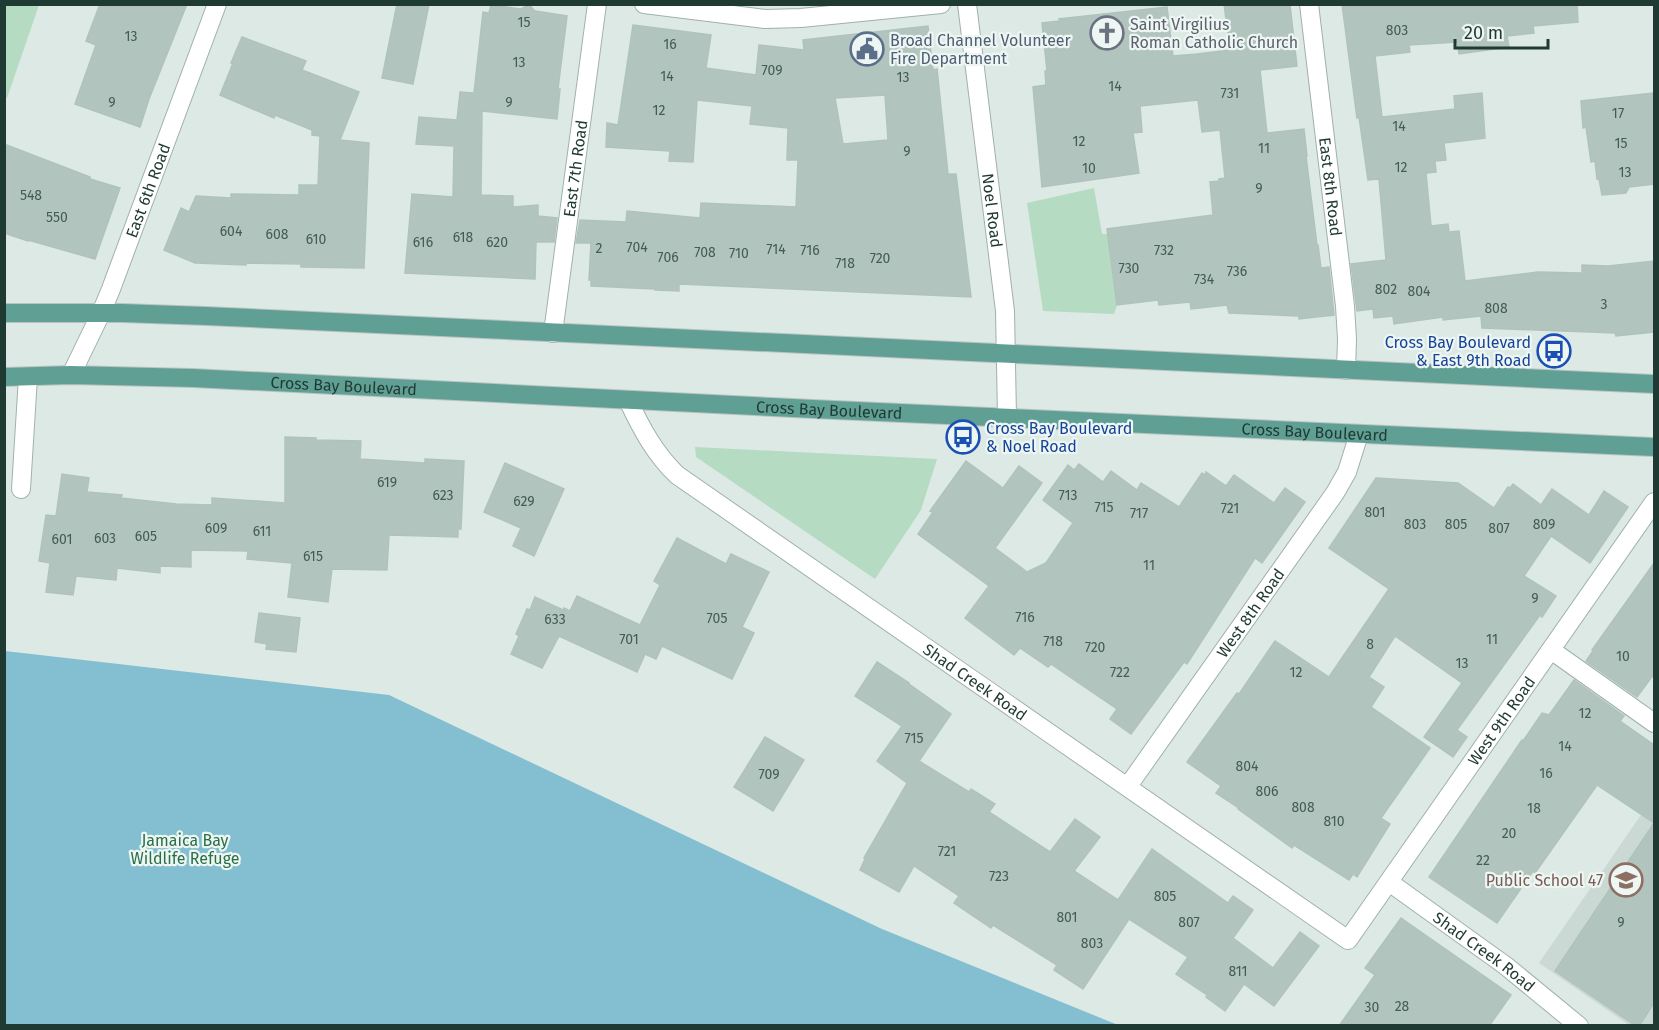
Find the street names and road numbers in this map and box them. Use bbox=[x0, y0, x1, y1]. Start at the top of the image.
street label: East 7th Road bbox=[559, 119, 591, 218]
street label: East 8th Road bbox=[1315, 136, 1346, 237]
street label: East 6th Road bbox=[121, 141, 174, 240]
street label: Noel Road bbox=[979, 172, 1007, 249]
street label: Cross Bay Boulevard bbox=[270, 372, 417, 399]
street label: Cross Bay Boulevard bbox=[756, 397, 903, 423]
street label: Cross Bay Boulevard bbox=[1241, 419, 1388, 444]
street label: West 8th Road bbox=[1212, 565, 1288, 661]
street label: Shad Creek Road bbox=[920, 639, 1031, 724]
street label: West 9th Road bbox=[1464, 673, 1539, 769]
street label: Shad Creek Road bbox=[1430, 908, 1539, 996]

